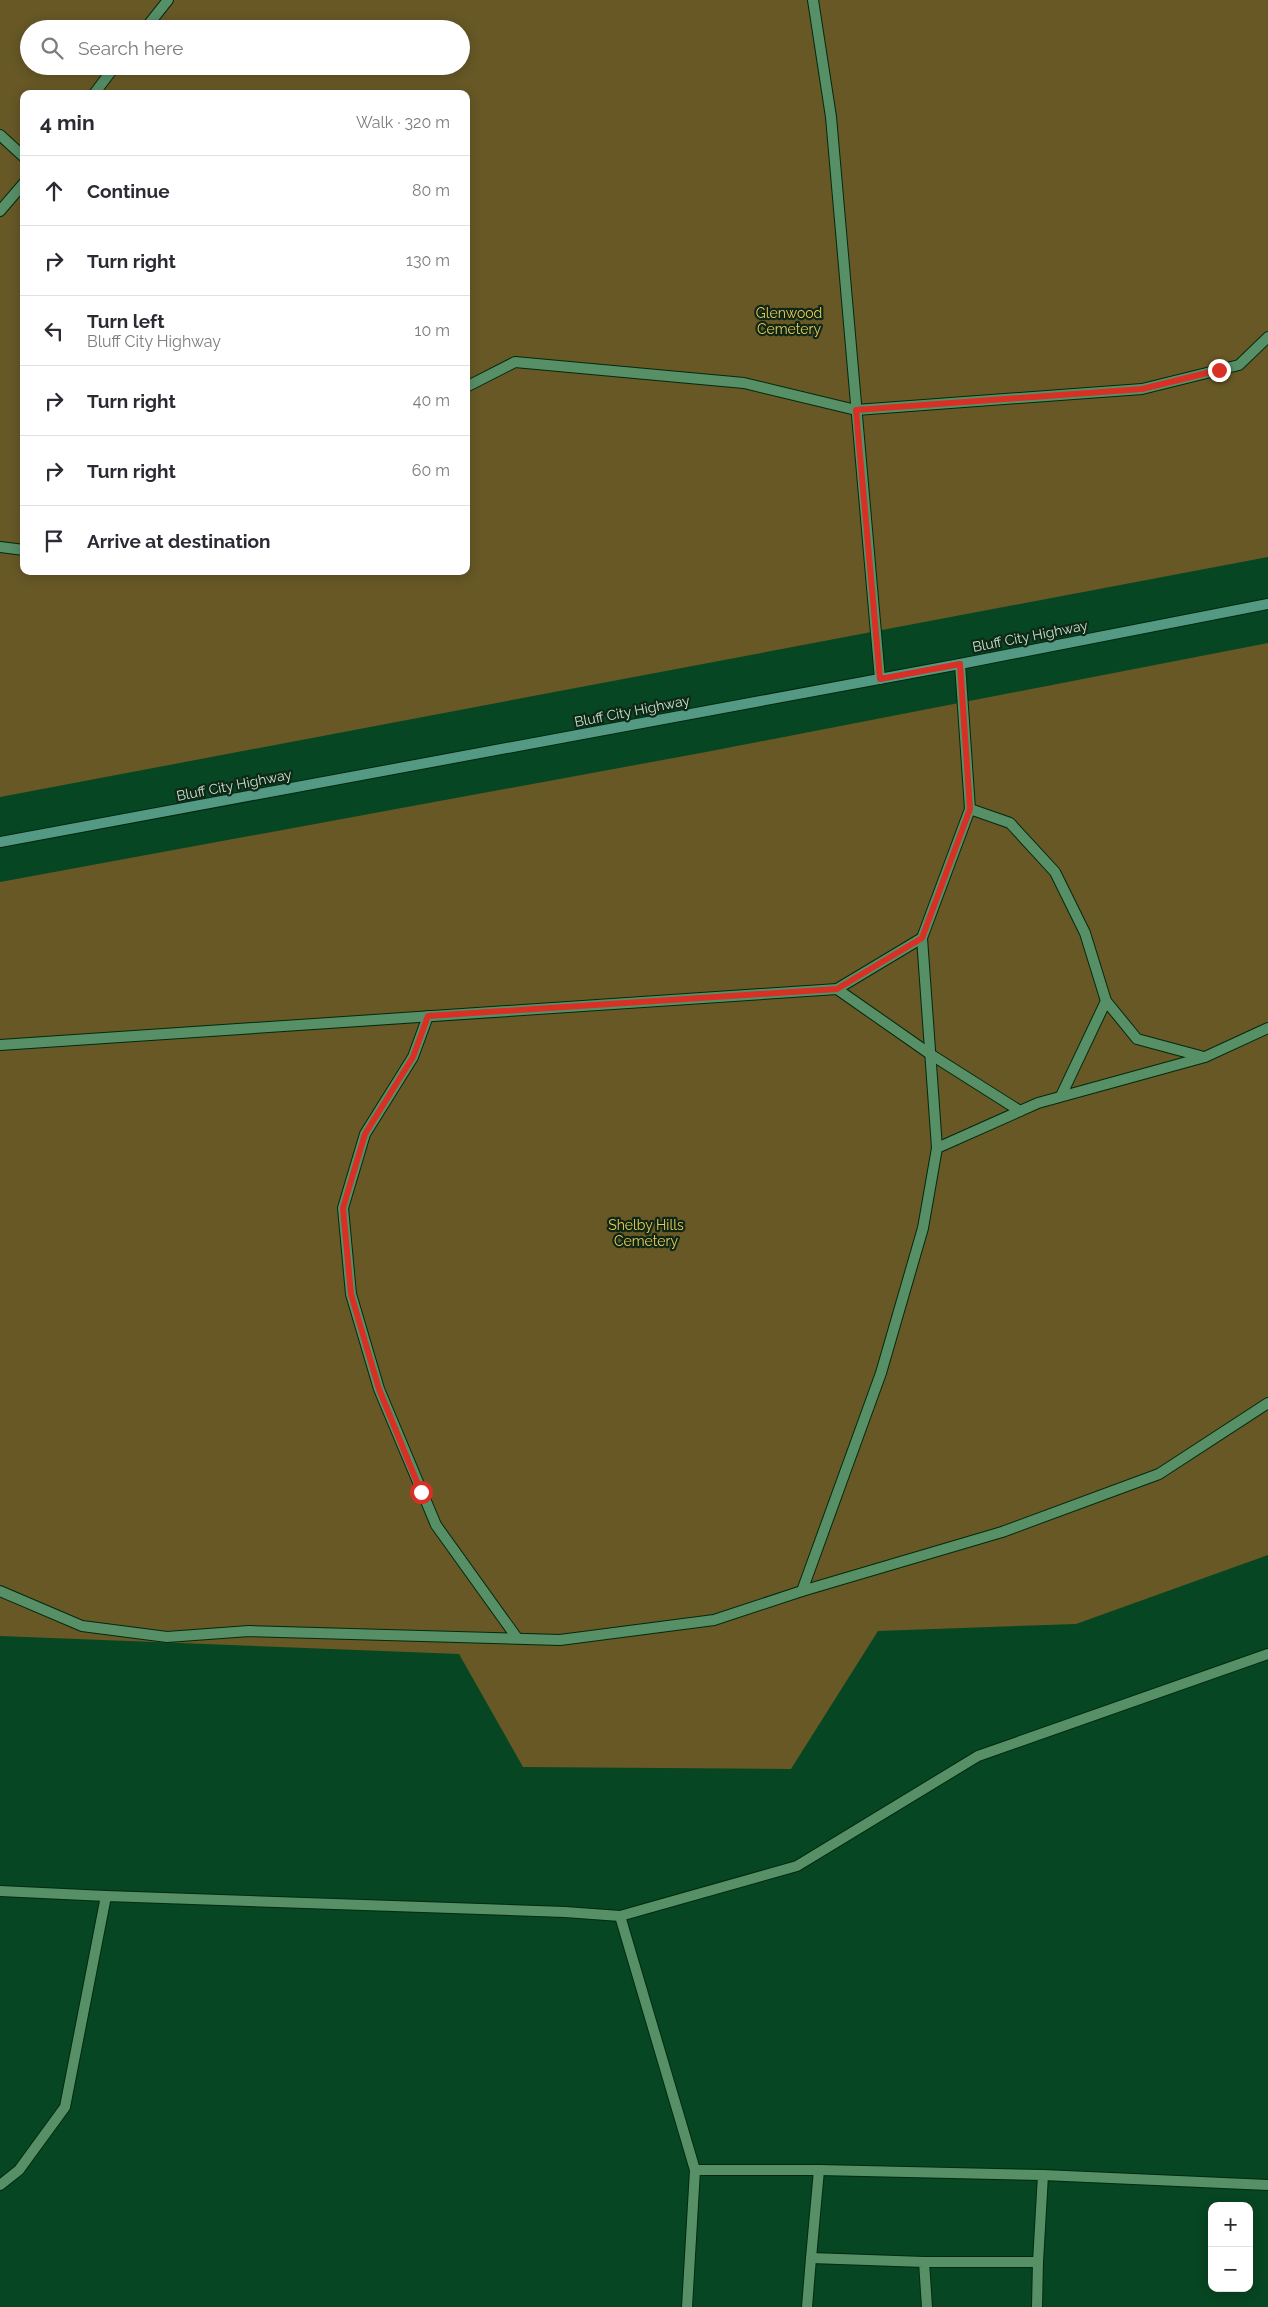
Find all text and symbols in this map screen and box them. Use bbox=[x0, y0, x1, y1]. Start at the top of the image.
search box bbox=[20, 20, 470, 75]
icon: search bbox=[38, 34, 66, 62]
text: Search here bbox=[78, 37, 184, 59]
text: 4 min bbox=[40, 110, 95, 135]
text: Walk · 320 m bbox=[356, 113, 450, 132]
icon: ahead bbox=[40, 177, 68, 205]
text: Continue bbox=[87, 180, 170, 202]
text: 80 m bbox=[412, 181, 450, 200]
icon: right bbox=[40, 247, 68, 275]
text: Turn right bbox=[87, 250, 176, 272]
text: 130 m bbox=[406, 251, 450, 270]
park label: Glenwood Cemetery bbox=[756, 305, 822, 337]
text: Turn left bbox=[87, 310, 164, 332]
icon: left bbox=[40, 317, 68, 345]
text: 10 m bbox=[415, 321, 450, 340]
text: Bluff City Highway bbox=[87, 332, 221, 351]
route end bbox=[1208, 359, 1231, 382]
icon: right bbox=[40, 387, 68, 415]
text: Turn right bbox=[87, 390, 176, 412]
text: 40 m bbox=[413, 391, 450, 410]
icon: right bbox=[40, 457, 68, 485]
text: Turn right bbox=[87, 460, 176, 482]
text: 60 m bbox=[412, 461, 450, 480]
icon: arrive bbox=[40, 527, 68, 555]
text: Arrive at destination bbox=[87, 530, 271, 552]
street label: Bluff City Highway bbox=[971, 617, 1089, 655]
street label: Bluff City Highway bbox=[573, 692, 691, 730]
street label: Bluff City Highway bbox=[175, 766, 293, 804]
park label: Shelby Hills Cemetery bbox=[608, 1217, 684, 1249]
route start bbox=[410, 1481, 433, 1504]
map controls bbox=[1208, 2202, 1253, 2292]
button: + bbox=[1208, 2202, 1253, 2247]
button: − bbox=[1208, 2247, 1253, 2292]

